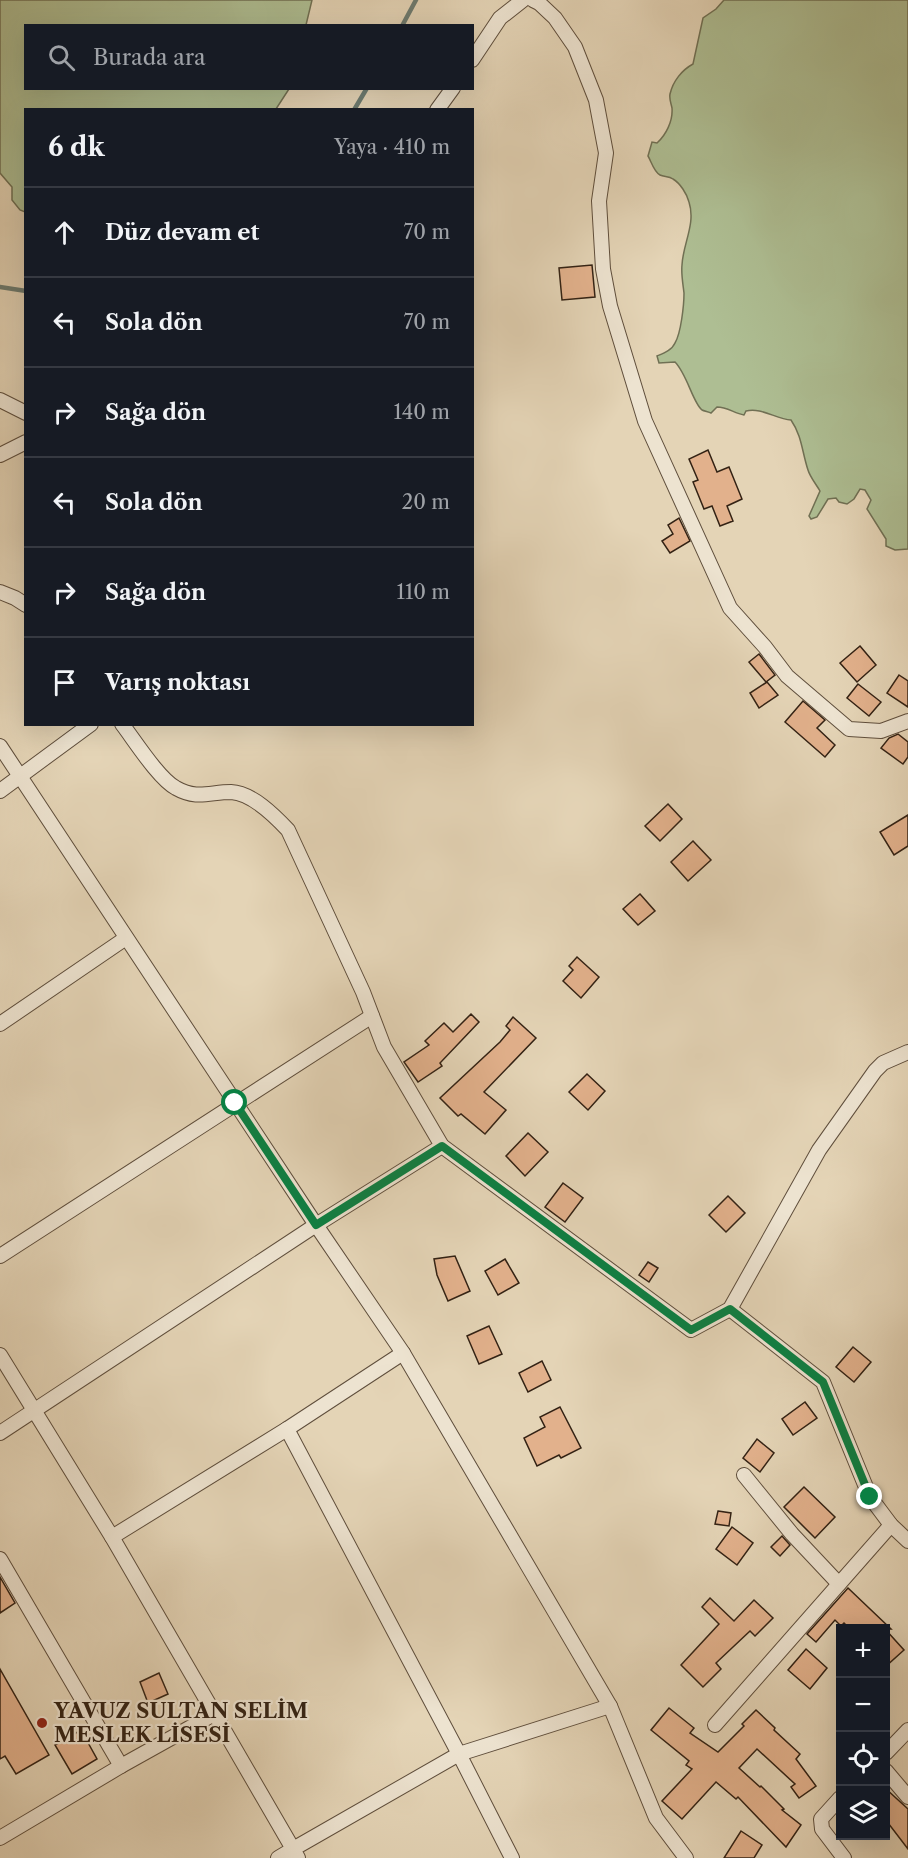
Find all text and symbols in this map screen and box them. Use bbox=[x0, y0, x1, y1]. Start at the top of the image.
search box bbox=[24, 24, 474, 90]
icon: search bbox=[45, 41, 78, 74]
text: Burada ara bbox=[93, 44, 206, 71]
text: 6 dk bbox=[48, 131, 105, 163]
text: Yaya · 410 m bbox=[334, 135, 450, 159]
icon: ahead bbox=[48, 216, 81, 249]
text: Düz devam et bbox=[105, 219, 259, 246]
text: 70 m bbox=[404, 220, 450, 244]
icon: left bbox=[48, 306, 81, 339]
text: Sola dön bbox=[105, 309, 203, 336]
text: 70 m bbox=[404, 310, 450, 334]
icon: right bbox=[48, 396, 81, 429]
text: Sağa dön bbox=[105, 399, 206, 426]
text: 140 m bbox=[393, 400, 450, 424]
icon: left bbox=[48, 486, 81, 519]
text: Sola dön bbox=[105, 489, 203, 516]
text: 20 m bbox=[402, 490, 450, 514]
icon: right bbox=[48, 576, 81, 609]
text: Sağa dön bbox=[105, 579, 206, 606]
text: 110 m bbox=[397, 580, 450, 604]
icon: arrive bbox=[48, 666, 81, 699]
text: Varış noktası bbox=[105, 669, 250, 696]
route start bbox=[221, 1089, 247, 1115]
route end bbox=[856, 1483, 882, 1509]
map controls bbox=[836, 1624, 890, 1840]
button: + bbox=[836, 1624, 890, 1678]
button: − bbox=[836, 1678, 890, 1732]
place label: YAVUZ SULTAN SELİM MESLEK LİSESİ bbox=[53, 1698, 308, 1747]
marker: YAVUZ SULTAN SELİM MESLEK LİSESİ bbox=[35, 1716, 49, 1730]
button: locate bbox=[836, 1732, 890, 1786]
button: layers bbox=[836, 1786, 890, 1840]

